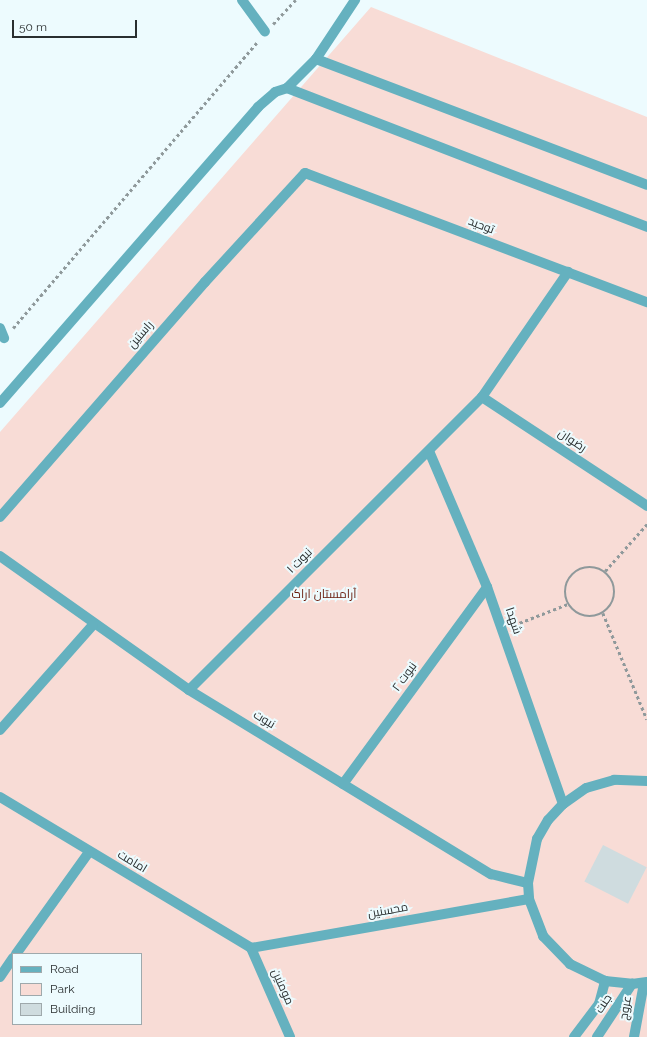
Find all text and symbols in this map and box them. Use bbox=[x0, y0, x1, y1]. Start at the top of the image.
scale bar bbox=[14, 12, 139, 38]
text: 50 m bbox=[19, 20, 47, 34]
street label: توحید bbox=[466, 214, 496, 238]
street label: راستین bbox=[125, 318, 157, 352]
street label: رضوان bbox=[555, 426, 589, 456]
street label: نبوت ۱ bbox=[284, 545, 316, 577]
park label: آرامستان اراک bbox=[292, 588, 356, 602]
street label: شهدا bbox=[502, 606, 524, 636]
street label: نبوت ۲ bbox=[390, 660, 420, 694]
street label: نبوت bbox=[250, 708, 278, 732]
street label: امامت bbox=[115, 848, 149, 876]
street label: محسنین bbox=[367, 900, 409, 922]
legend bbox=[12, 953, 142, 1025]
text: Road bbox=[50, 962, 79, 976]
street label: مومنین bbox=[268, 967, 296, 1007]
text: Park bbox=[50, 982, 75, 996]
street label: جنت bbox=[593, 992, 615, 1016]
street label: عروج bbox=[617, 995, 635, 1021]
text: Building bbox=[50, 1002, 96, 1016]

